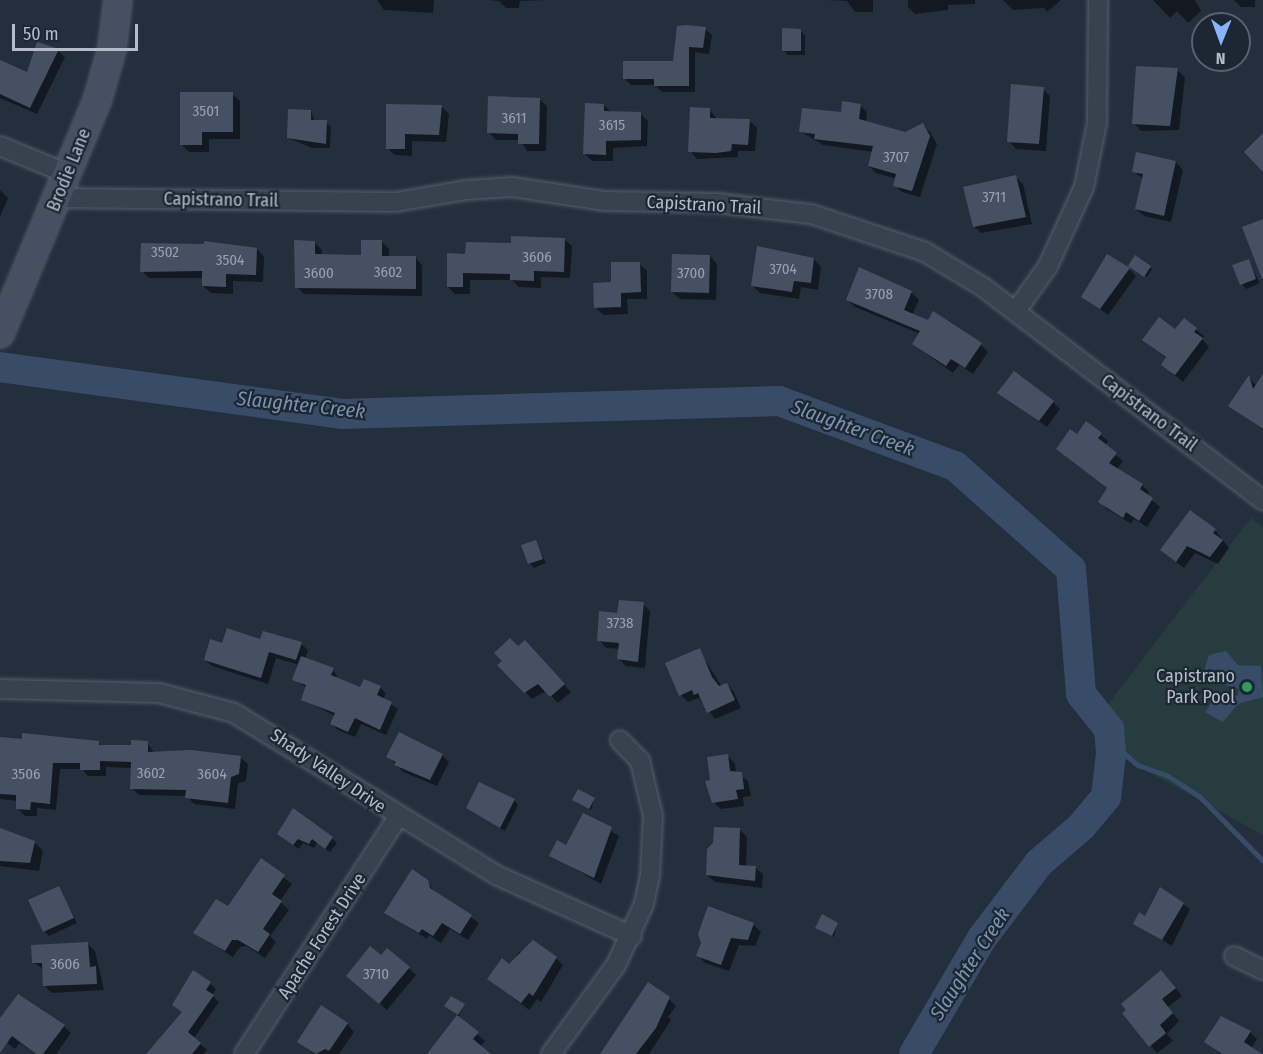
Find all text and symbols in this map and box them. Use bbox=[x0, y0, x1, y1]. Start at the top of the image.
scale bar bbox=[15, 12, 141, 50]
north arrow bbox=[1191, 12, 1251, 72]
text: 50 m bbox=[23, 23, 59, 45]
text: N bbox=[1216, 49, 1226, 68]
house number: 3501 bbox=[193, 103, 219, 121]
house number: 3611 bbox=[501, 110, 527, 128]
house number: 3615 bbox=[599, 117, 625, 135]
street label: Brodie Lane bbox=[43, 125, 95, 215]
house number: 3707 bbox=[883, 149, 909, 167]
street label: Capistrano Trail bbox=[163, 188, 279, 212]
house number: 3711 bbox=[982, 189, 1006, 207]
street label: Capistrano Trail bbox=[646, 191, 762, 219]
house number: 3502 bbox=[151, 244, 179, 262]
house number: 3606 bbox=[522, 249, 552, 267]
house number: 3504 bbox=[216, 252, 244, 270]
house number: 3704 bbox=[769, 261, 797, 279]
house number: 3602 bbox=[374, 264, 402, 282]
house number: 3600 bbox=[304, 265, 334, 283]
house number: 3700 bbox=[677, 265, 705, 283]
house number: 3708 bbox=[865, 286, 893, 304]
street label: Capistrano Trail bbox=[1097, 370, 1201, 456]
water label: Slaughter Creek bbox=[236, 386, 366, 424]
water label: Slaughter Creek bbox=[788, 395, 918, 461]
house number: 3738 bbox=[607, 615, 633, 633]
place label: Capistrano Park Pool bbox=[1156, 666, 1235, 708]
marker: Capistrano Park Pool bbox=[1240, 680, 1254, 694]
street label: Shady Valley Drive bbox=[266, 724, 390, 818]
house number: 3602 bbox=[137, 765, 165, 783]
house number: 3506 bbox=[12, 766, 40, 784]
house number: 3604 bbox=[197, 766, 227, 784]
street label: Apache Forest Drive bbox=[273, 869, 371, 1003]
water label: Slaughter Creek bbox=[925, 904, 1015, 1024]
house number: 3606 bbox=[50, 956, 80, 974]
house number: 3710 bbox=[363, 966, 389, 984]

